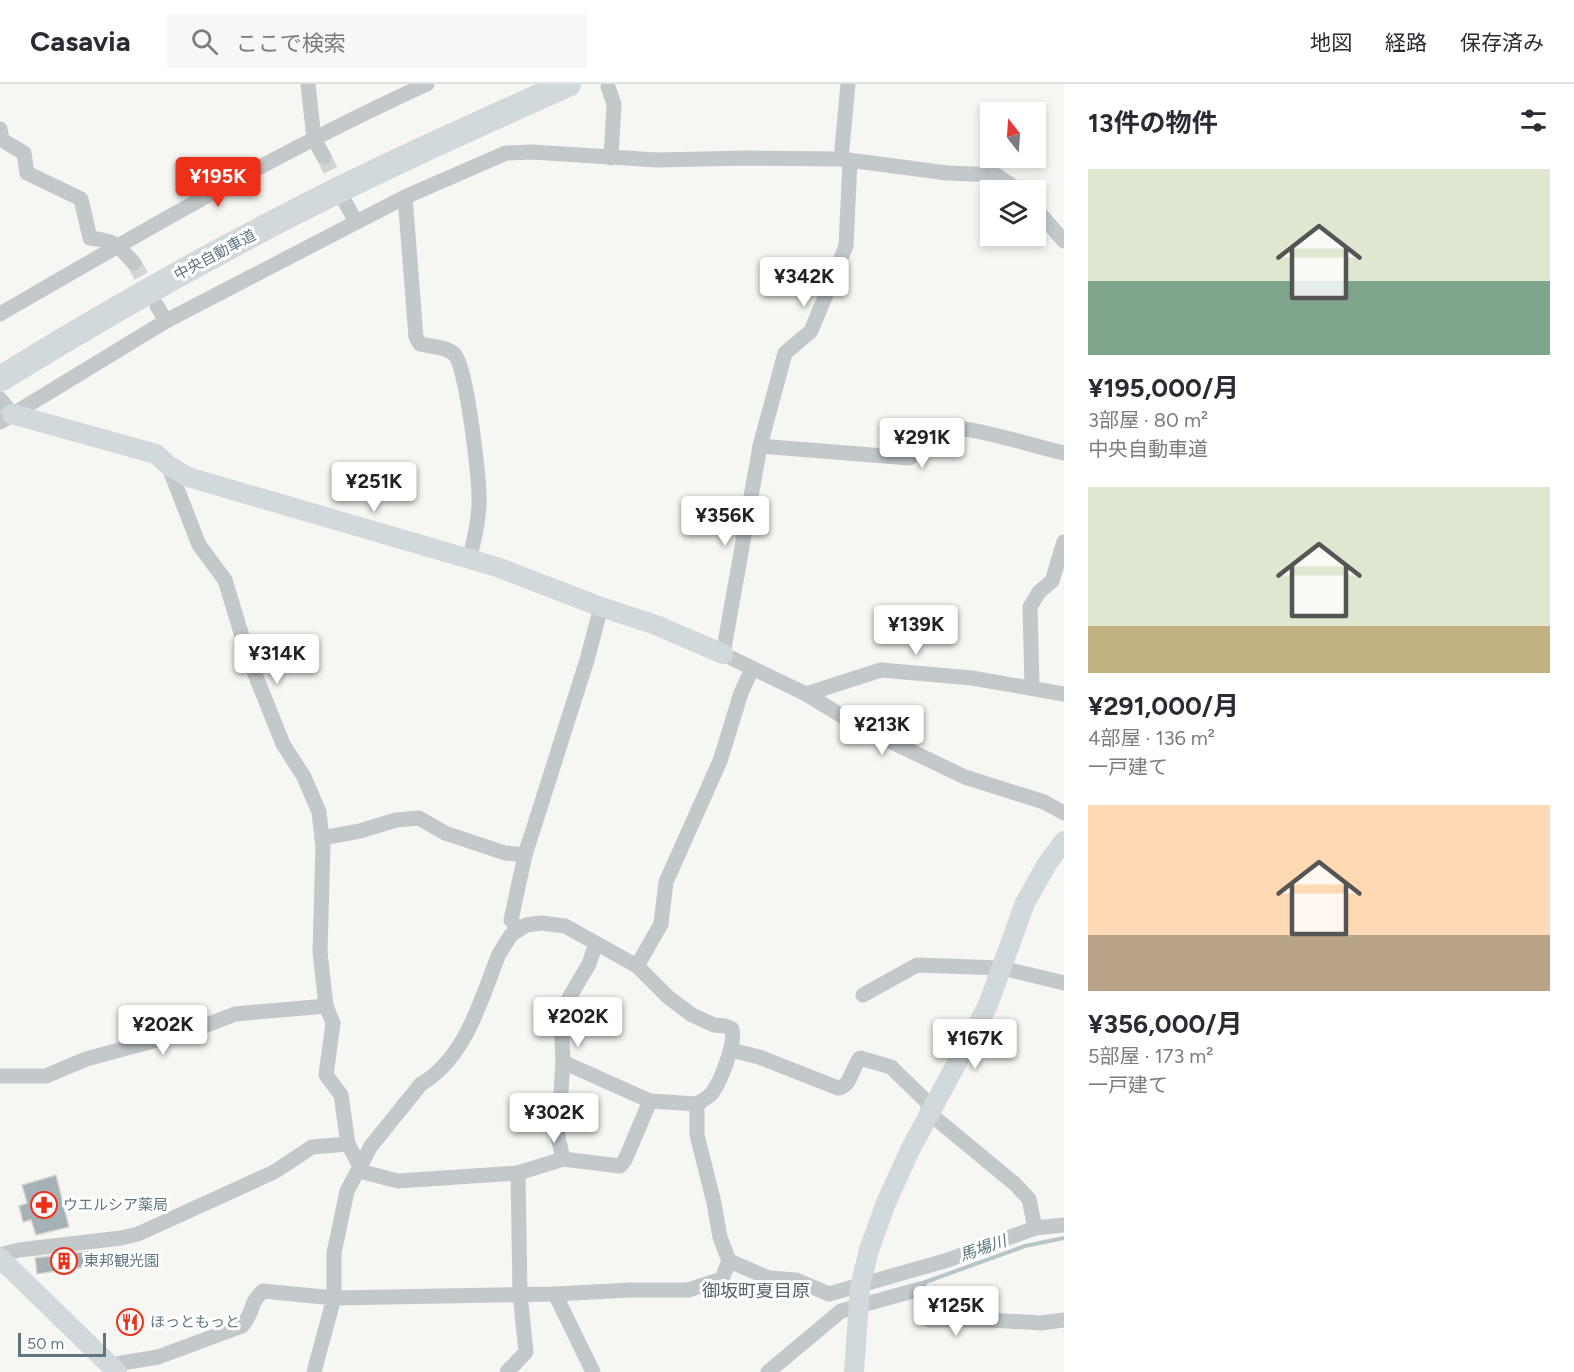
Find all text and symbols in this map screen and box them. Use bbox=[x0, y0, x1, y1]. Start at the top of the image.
search box bbox=[167, 14, 587, 68]
text: Casavia bbox=[30, 24, 131, 58]
icon: search bbox=[188, 25, 221, 58]
text: ここで検索 bbox=[236, 30, 346, 57]
text: 地図 bbox=[1310, 30, 1352, 55]
text: 経路 bbox=[1385, 30, 1427, 55]
text: 保存済み bbox=[1460, 30, 1544, 55]
north arrow bbox=[980, 102, 1046, 168]
map controls bbox=[980, 102, 1046, 246]
icon: filters bbox=[1517, 104, 1550, 137]
text: 13件の物件 bbox=[1088, 107, 1217, 139]
pin: ¥195K bbox=[176, 157, 260, 208]
text: ¥195K bbox=[190, 164, 246, 188]
button: layers bbox=[980, 180, 1046, 246]
icon: home bbox=[1265, 208, 1373, 316]
street label: 中央自動車道 bbox=[171, 226, 259, 284]
pin: ¥342K bbox=[762, 257, 846, 308]
text: ¥342K bbox=[774, 264, 834, 288]
text: ¥195,000/月 bbox=[1088, 372, 1239, 404]
text: 3部屋 · 80 m² bbox=[1088, 408, 1208, 432]
pin: ¥291K bbox=[880, 418, 964, 469]
text: ¥291K bbox=[894, 425, 950, 449]
text: 中央自動車道 bbox=[1088, 437, 1208, 461]
pin: ¥251K bbox=[332, 462, 416, 513]
text: ¥251K bbox=[346, 469, 402, 493]
pin: ¥356K bbox=[683, 496, 767, 547]
text: ¥356K bbox=[695, 503, 755, 527]
icon: home bbox=[1265, 526, 1373, 634]
pin: ¥139K bbox=[874, 605, 958, 656]
text: ¥139K bbox=[888, 612, 944, 636]
pin: ¥314K bbox=[235, 634, 319, 685]
text: ¥314K bbox=[248, 641, 306, 665]
text: ¥291,000/月 bbox=[1088, 690, 1239, 722]
pin: ¥213K bbox=[840, 705, 924, 756]
text: ¥213K bbox=[854, 712, 910, 736]
text: 4部屋 · 136 m² bbox=[1088, 726, 1215, 750]
text: 一戸建て bbox=[1088, 755, 1168, 779]
icon: home bbox=[1265, 844, 1373, 952]
pin: ¥202K bbox=[536, 997, 620, 1048]
text: ¥202K bbox=[547, 1004, 609, 1028]
pin: ¥202K bbox=[121, 1005, 205, 1056]
text: ¥356,000/月 bbox=[1088, 1008, 1243, 1040]
text: ¥202K bbox=[132, 1012, 194, 1036]
pin: ¥167K bbox=[933, 1019, 1017, 1070]
text: ¥167K bbox=[947, 1026, 1003, 1050]
text: 5部屋 · 173 m² bbox=[1088, 1044, 1214, 1068]
text: 一戸建て bbox=[1088, 1073, 1168, 1097]
pin: ¥302K bbox=[512, 1093, 596, 1144]
text: ¥302K bbox=[524, 1100, 584, 1124]
pharmacy icon: ウエルシア薬局 bbox=[29, 1190, 59, 1220]
place label: ウエルシア薬局 bbox=[63, 1196, 168, 1214]
water label: 馬場川 bbox=[957, 1231, 1011, 1265]
building icon: 東邦観光園 bbox=[49, 1246, 79, 1276]
place label: 東邦観光園 bbox=[84, 1252, 159, 1270]
district label: 御坂町夏目原 bbox=[702, 1280, 810, 1302]
pin: ¥125K bbox=[914, 1286, 998, 1337]
text: ¥125K bbox=[928, 1293, 984, 1317]
restaurant icon: ほっともっと bbox=[115, 1307, 145, 1337]
place label: ほっともっと bbox=[150, 1313, 240, 1331]
scale bar bbox=[18, 1330, 106, 1358]
text: 50 m bbox=[27, 1334, 64, 1353]

